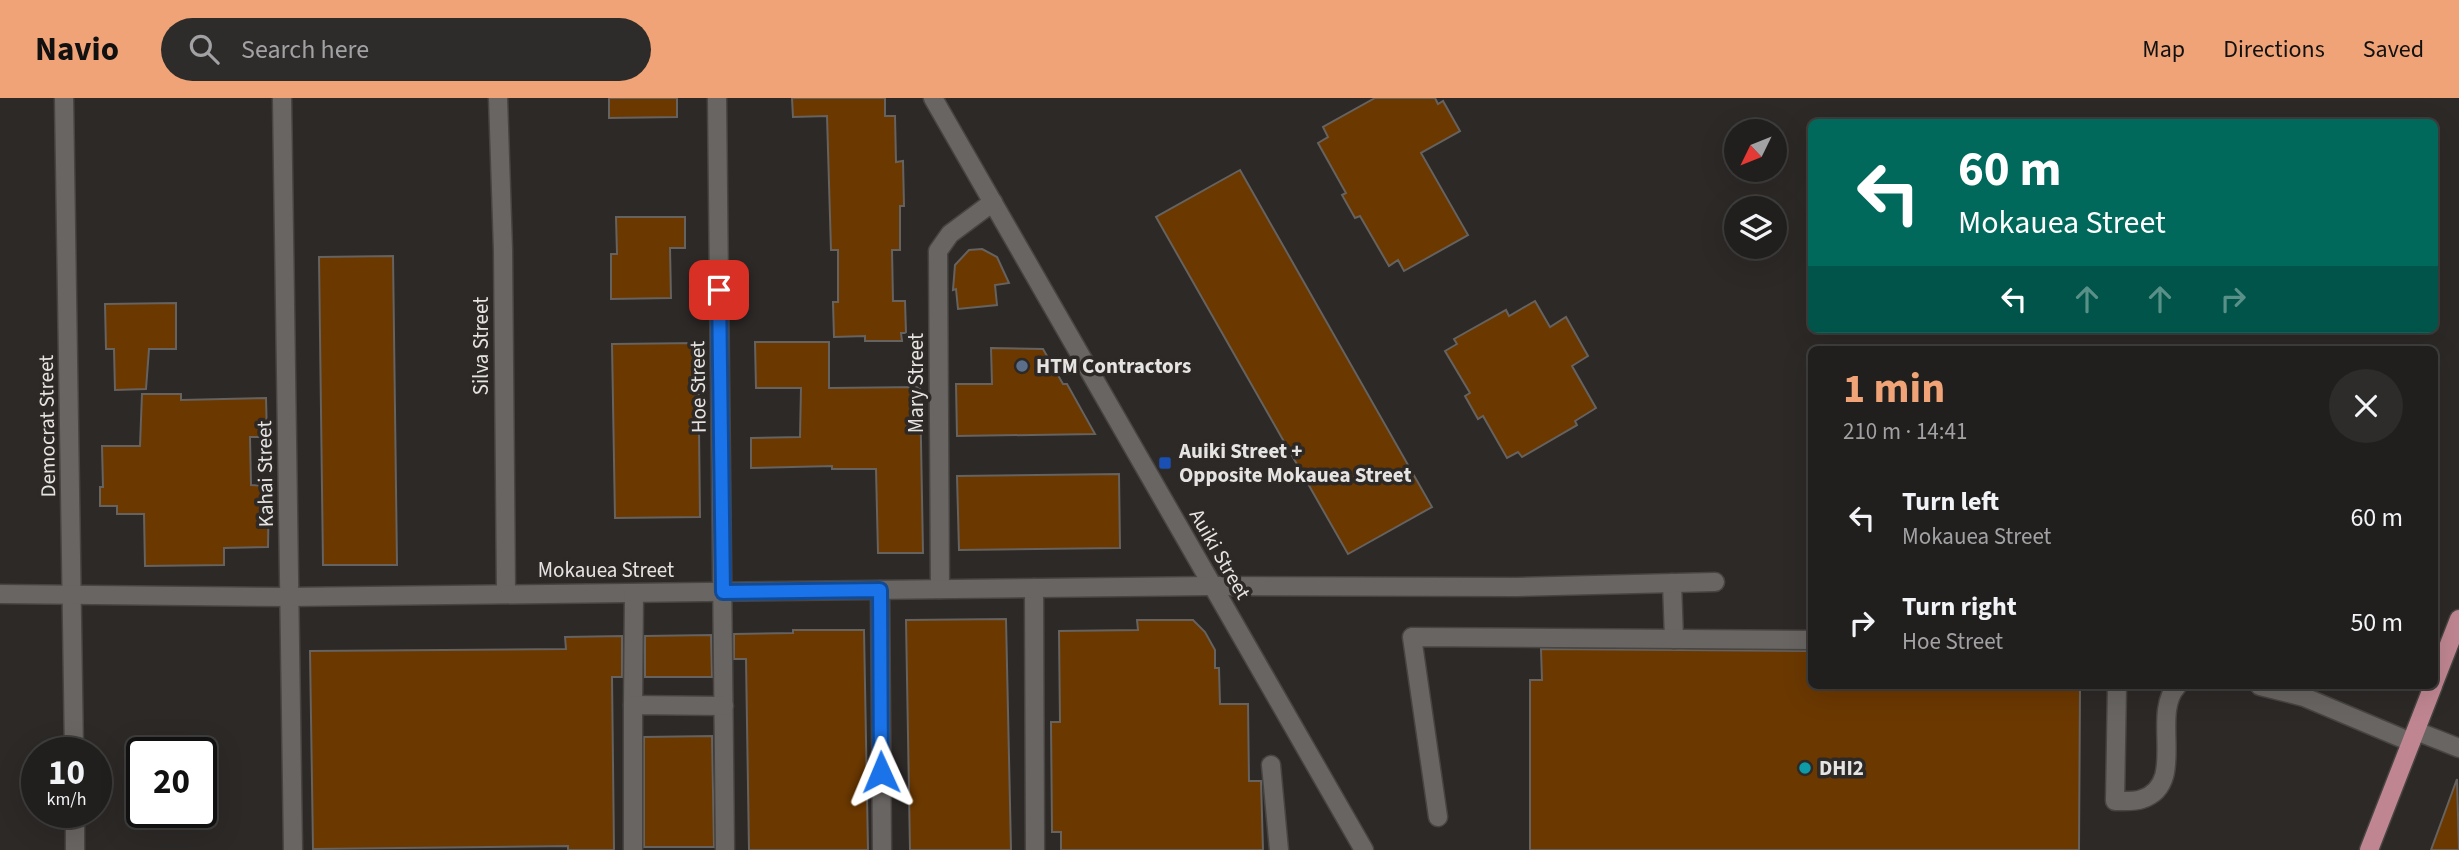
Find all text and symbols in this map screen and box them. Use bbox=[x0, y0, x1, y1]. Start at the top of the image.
search box bbox=[161, 18, 651, 81]
text: Navio bbox=[35, 26, 119, 73]
icon: search bbox=[185, 30, 223, 68]
text: Search here bbox=[241, 31, 369, 68]
text: Map bbox=[2142, 32, 2185, 67]
text: Directions bbox=[2223, 32, 2325, 67]
text: Saved bbox=[2363, 32, 2424, 67]
north arrow bbox=[1724, 119, 1787, 182]
map controls bbox=[1724, 119, 1787, 259]
text: 60 m bbox=[1958, 135, 2062, 205]
icon: left bbox=[1843, 147, 1934, 238]
button: layers bbox=[1724, 196, 1787, 259]
text: Mokauea Street bbox=[1958, 200, 2166, 246]
pin bbox=[689, 260, 749, 320]
icon: arrive bbox=[700, 271, 738, 309]
icon: left bbox=[1995, 280, 2033, 318]
icon: ahead bbox=[2068, 280, 2106, 318]
icon: ahead bbox=[2141, 280, 2179, 318]
icon: right bbox=[2214, 280, 2252, 318]
street label: Silva Street bbox=[466, 297, 496, 395]
street label: Mary Street bbox=[901, 333, 931, 433]
street label: Hoe Street bbox=[682, 341, 714, 433]
place label: HTM Contractors bbox=[1036, 351, 1191, 381]
street label: Democrat Street bbox=[31, 354, 63, 498]
marker: HTM Contractors bbox=[1014, 358, 1030, 374]
text: 1 min bbox=[1843, 359, 1945, 419]
button: close bbox=[2329, 369, 2403, 443]
text: 210 m · 14:41 bbox=[1843, 415, 1967, 448]
street label: Kahai Street bbox=[249, 420, 281, 528]
place label: Auiki Street + Opposite Mokauea Street bbox=[1178, 436, 1412, 490]
marker: Auiki Street + Opposite Mokauea Street bbox=[1157, 455, 1173, 471]
text: Turn left bbox=[1902, 483, 1999, 520]
icon: left bbox=[1843, 499, 1881, 537]
text: 60 m bbox=[2350, 499, 2403, 536]
street label: Auiki Street bbox=[1182, 503, 1258, 605]
text: Mokauea Street bbox=[1902, 520, 2051, 553]
street label: Mokauea Street bbox=[538, 555, 674, 585]
text: Turn right bbox=[1902, 588, 2017, 625]
icon: right bbox=[1843, 604, 1881, 642]
text: 50 m bbox=[2350, 604, 2403, 641]
text: Hoe Street bbox=[1902, 625, 2003, 658]
position arrow bbox=[844, 735, 918, 809]
speed limit sign: 20 bbox=[126, 737, 217, 828]
text: 10 bbox=[48, 748, 85, 798]
place label: DHI2 bbox=[1819, 753, 1864, 783]
marker: DHI2 bbox=[1797, 760, 1813, 776]
text: km/h bbox=[47, 787, 86, 812]

